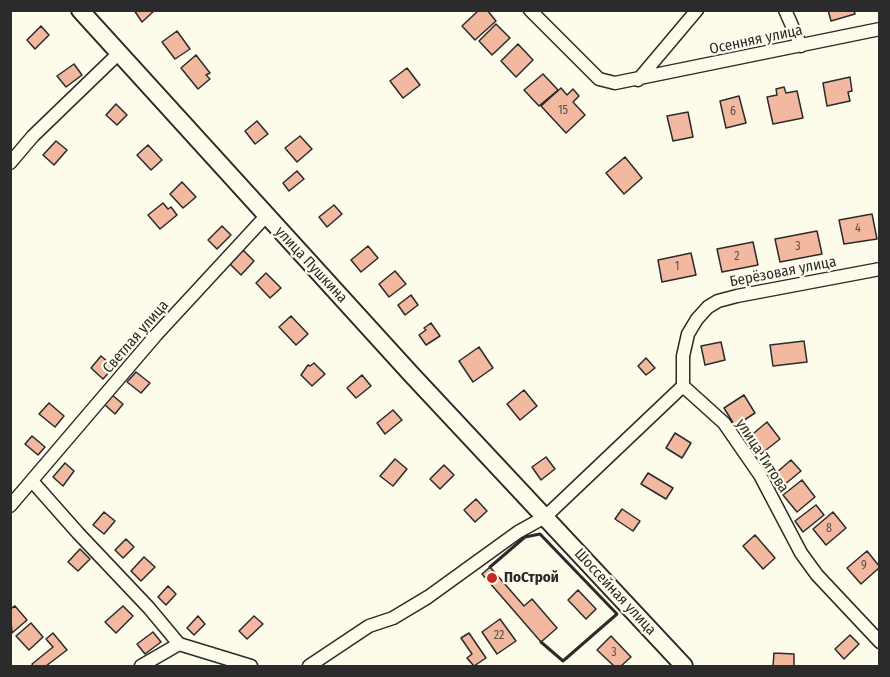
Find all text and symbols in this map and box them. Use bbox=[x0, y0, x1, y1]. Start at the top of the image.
street label: Осенняя улица bbox=[708, 21, 804, 59]
house number: 15 bbox=[558, 104, 568, 118]
house number: 6 bbox=[730, 105, 736, 119]
house number: 4 bbox=[855, 222, 861, 236]
street label: улица Пушкина bbox=[271, 223, 351, 307]
house number: 3 bbox=[795, 240, 801, 254]
house number: 2 bbox=[734, 250, 740, 264]
street label: Берёзовая улица bbox=[728, 253, 838, 291]
house number: 1 bbox=[675, 260, 679, 274]
street label: Светлая улица bbox=[99, 297, 173, 377]
street label: улица Титова bbox=[732, 416, 792, 496]
house number: 8 bbox=[826, 522, 832, 536]
street label: Шоссейная улица bbox=[570, 545, 660, 639]
house number: 9 bbox=[861, 559, 867, 573]
place label: ПоСтрой bbox=[504, 569, 559, 587]
marker: ПоСтрой bbox=[485, 571, 499, 585]
house number: 22 bbox=[494, 629, 504, 643]
house number: 3 bbox=[611, 646, 617, 660]

